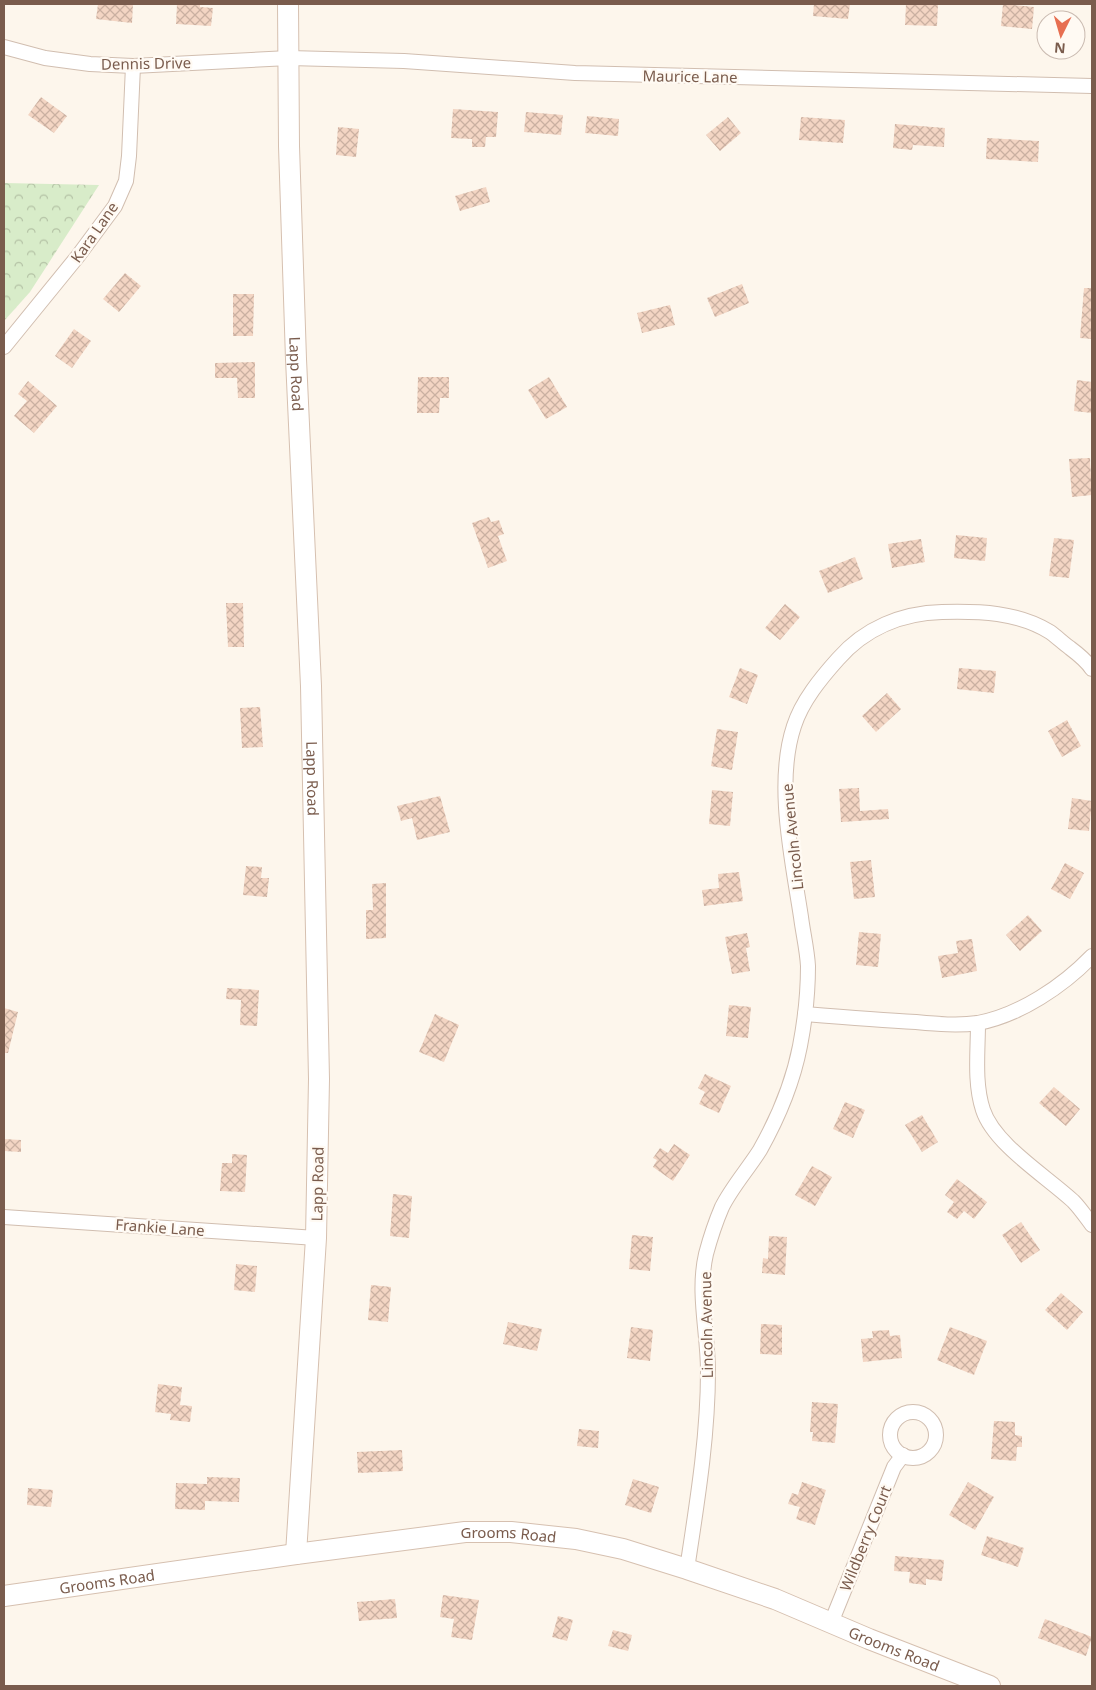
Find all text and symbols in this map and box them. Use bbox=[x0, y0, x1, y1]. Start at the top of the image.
north arrow bbox=[1036, 10, 1086, 60]
text: N bbox=[1053, 38, 1066, 58]
street label: Dennis Drive bbox=[101, 52, 191, 74]
street label: Maurice Lane bbox=[642, 65, 738, 87]
street label: Kara Lane bbox=[66, 198, 122, 266]
street label: Lapp Road bbox=[285, 336, 308, 412]
street label: Lapp Road bbox=[302, 741, 324, 816]
street label: Lincoln Avenue bbox=[776, 783, 808, 891]
street label: Lapp Road bbox=[306, 1146, 328, 1222]
street label: Frankie Lane bbox=[115, 1214, 205, 1240]
street label: Lincoln Avenue bbox=[695, 1271, 717, 1379]
street label: Wildberry Court bbox=[835, 1482, 895, 1594]
street label: Grooms Road bbox=[460, 1522, 557, 1547]
street label: Grooms Road bbox=[58, 1564, 156, 1598]
street label: Grooms Road bbox=[846, 1622, 943, 1675]

